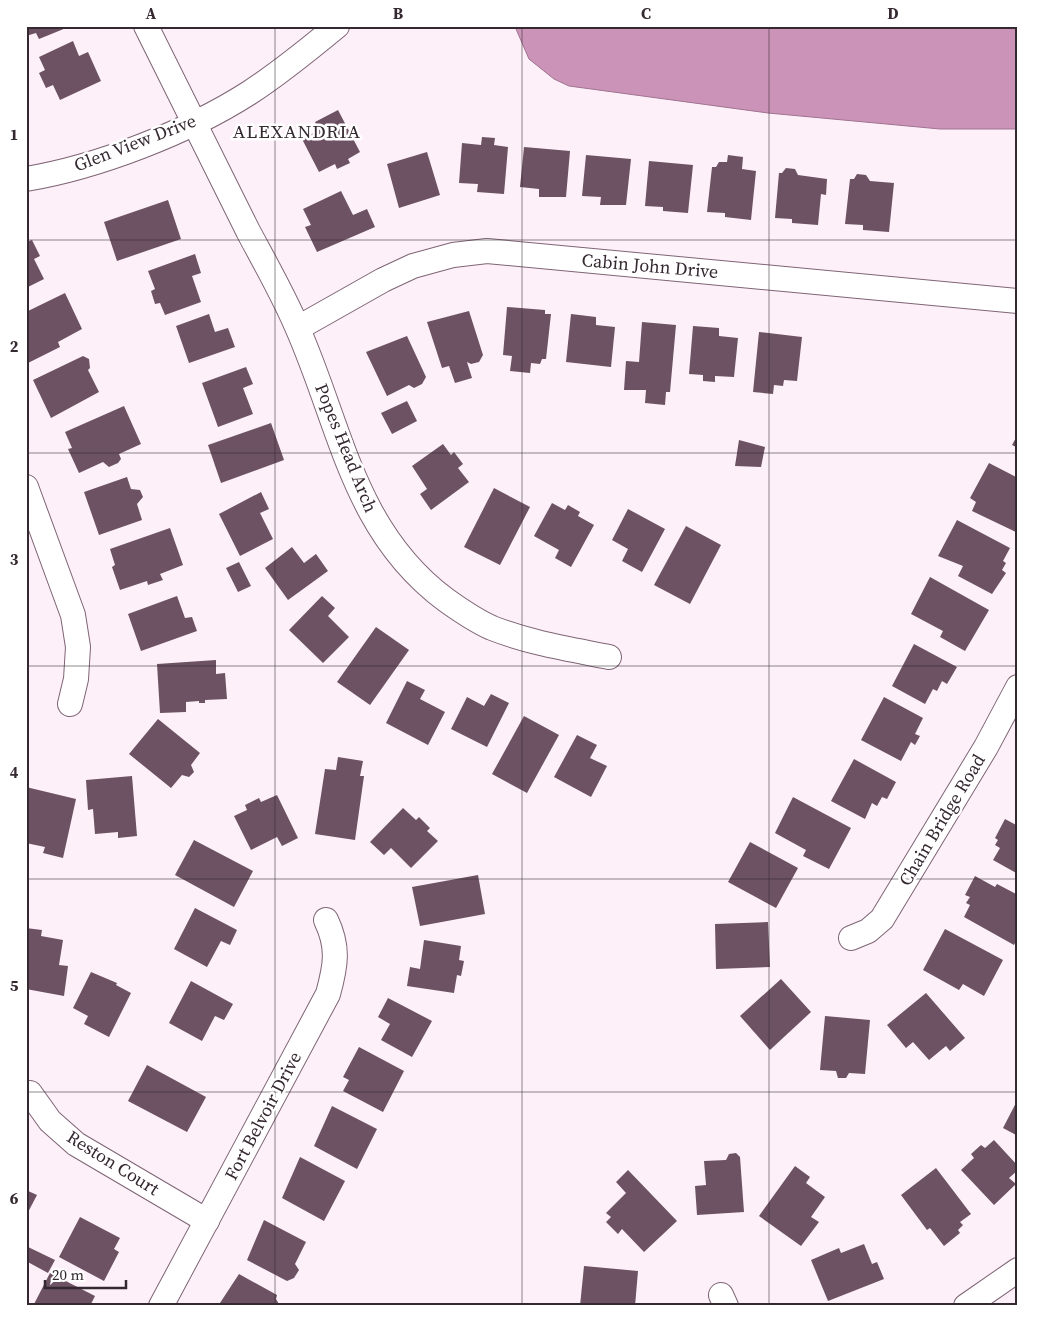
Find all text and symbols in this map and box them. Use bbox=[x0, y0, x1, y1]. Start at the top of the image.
text: A bbox=[146, 2, 157, 24]
text: B bbox=[393, 2, 404, 24]
text: C bbox=[641, 2, 651, 24]
text: D bbox=[887, 2, 899, 24]
street label: Glen View Drive bbox=[70, 108, 199, 177]
district label: ALEXANDRIA bbox=[233, 118, 361, 144]
text: 1 bbox=[10, 123, 18, 145]
street label: Cabin John Drive bbox=[581, 247, 719, 284]
text: 2 bbox=[10, 335, 19, 357]
street label: Popes Head Arch bbox=[309, 380, 384, 516]
text: 3 bbox=[10, 548, 19, 570]
street label: Chain Bridge Road bbox=[892, 749, 991, 890]
text: 4 bbox=[10, 761, 19, 783]
text: 5 bbox=[10, 974, 19, 996]
street label: Fort Belvoir Drive bbox=[218, 1047, 307, 1184]
street label: Reston Court bbox=[62, 1124, 164, 1201]
text: 6 bbox=[10, 1187, 19, 1209]
scale bar bbox=[45, 1257, 126, 1289]
text: 20 m bbox=[52, 1264, 84, 1285]

